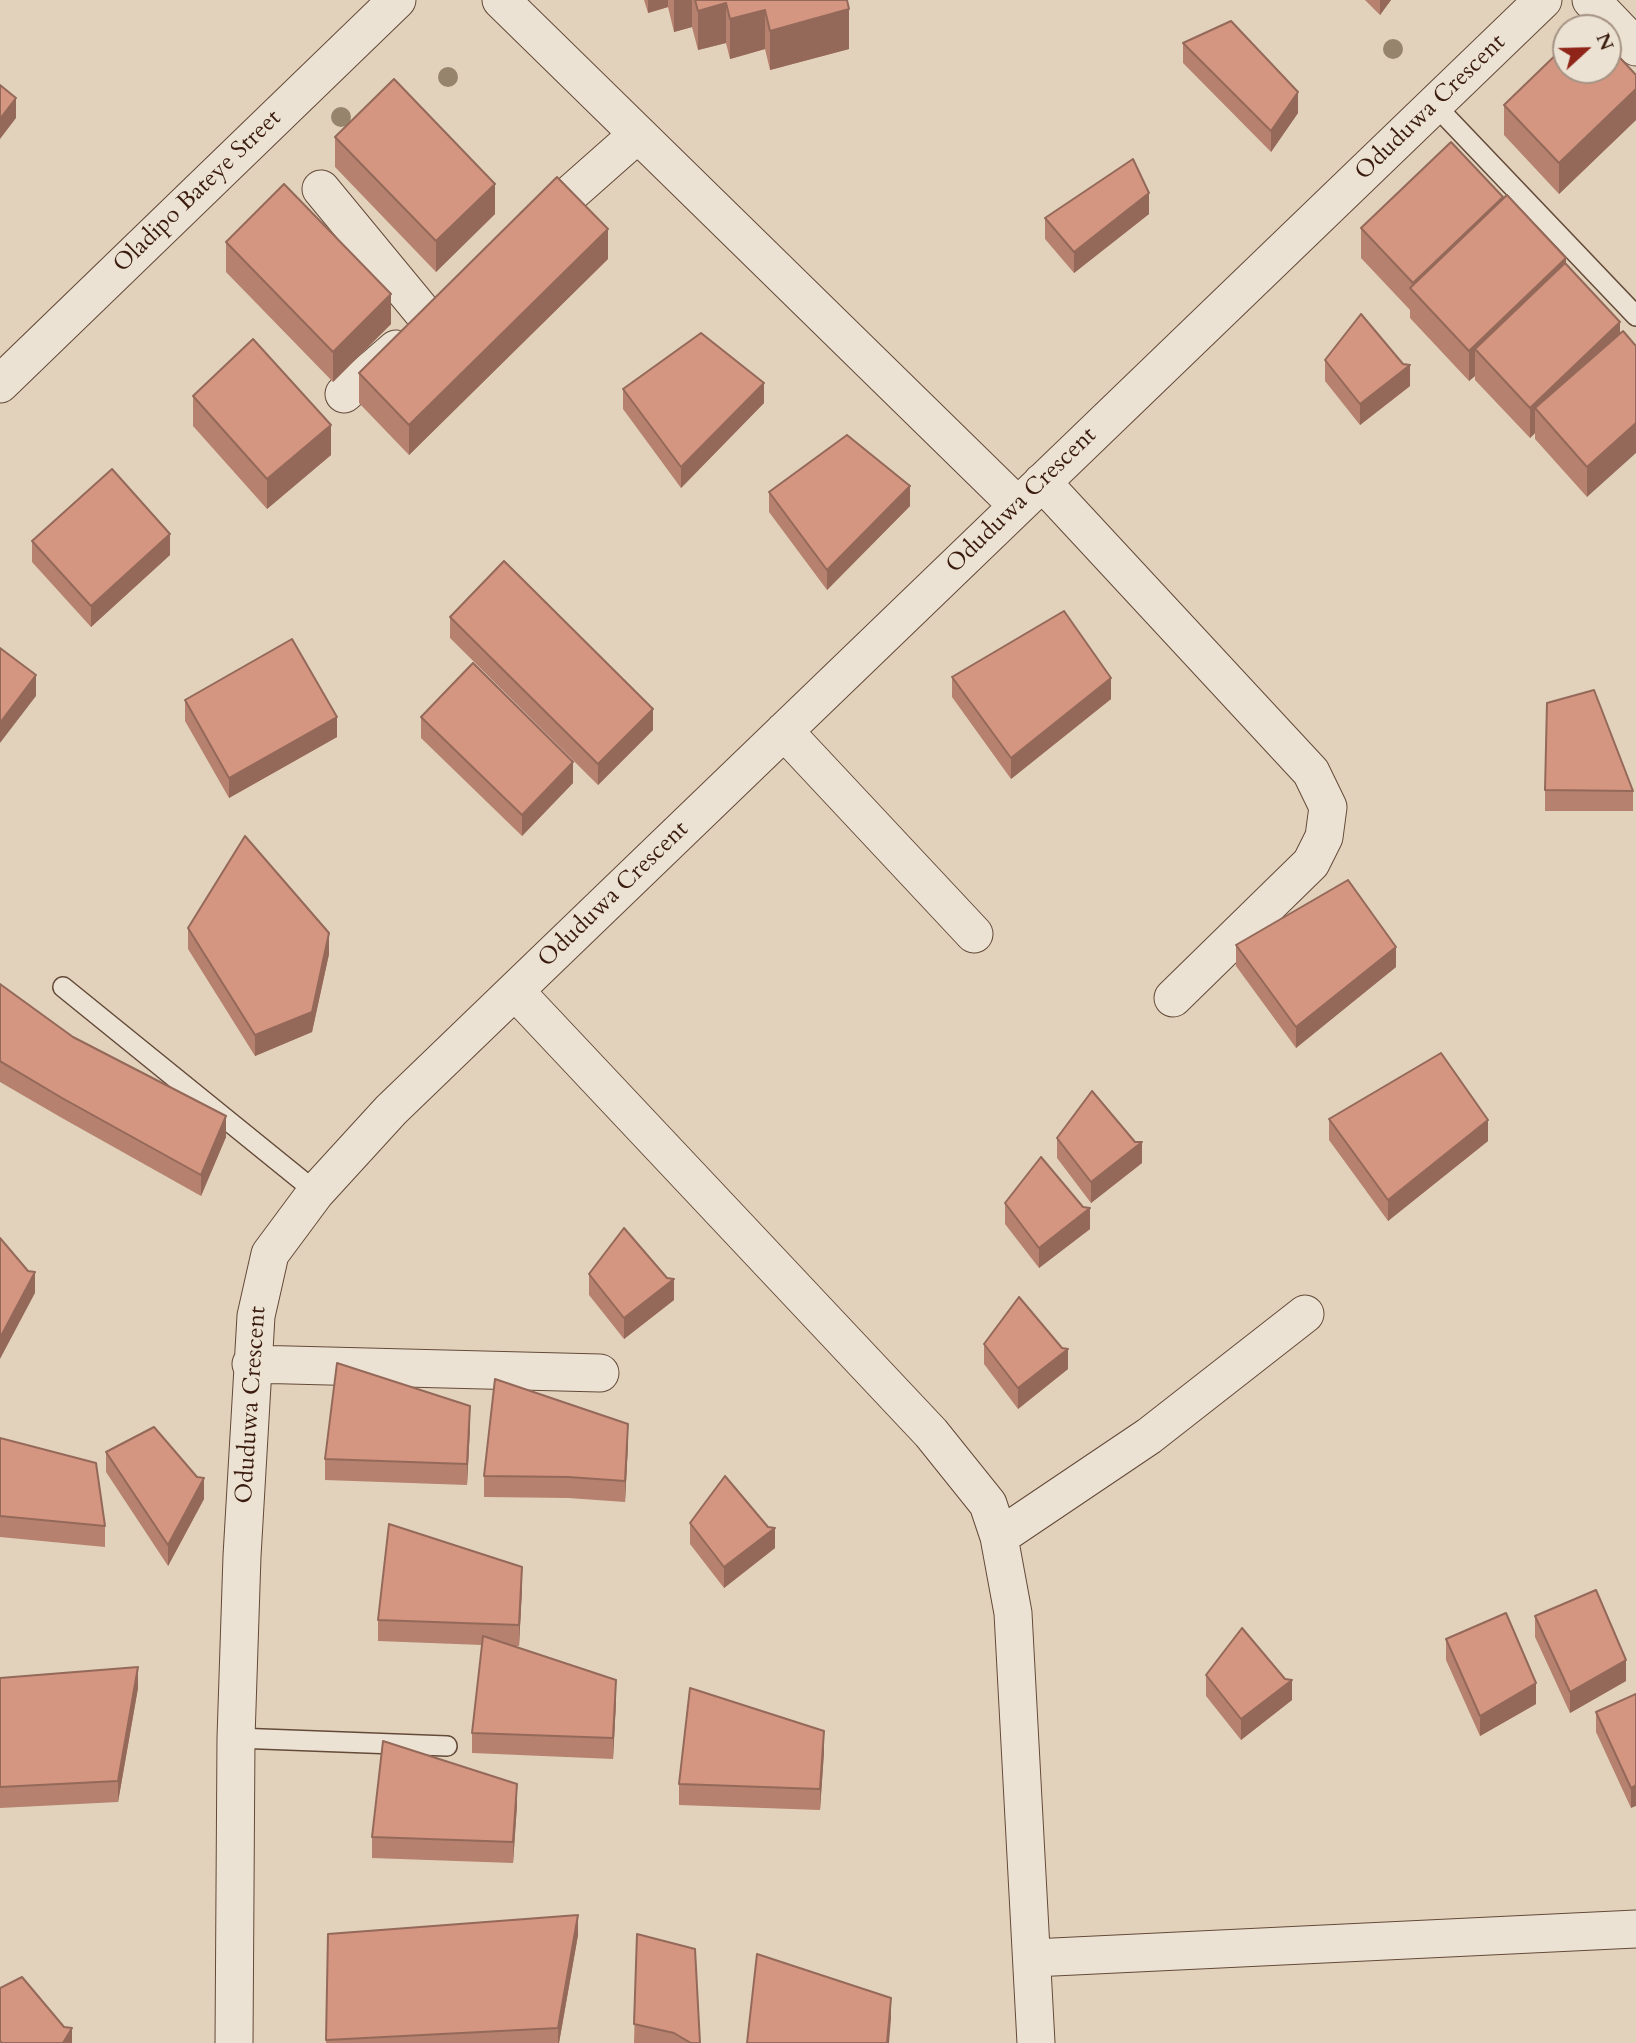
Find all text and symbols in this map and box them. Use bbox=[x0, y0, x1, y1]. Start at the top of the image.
north arrow bbox=[1552, 14, 1622, 84]
street label: Oduduwa Crescent bbox=[1350, 29, 1512, 187]
text: N bbox=[1589, 29, 1620, 54]
street label: Oladipo Bateye Street bbox=[108, 105, 288, 279]
street label: Oduduwa Crescent bbox=[941, 422, 1103, 580]
street label: Oduduwa Crescent bbox=[533, 816, 695, 974]
street label: Oduduwa Crescent bbox=[231, 1305, 273, 1505]

